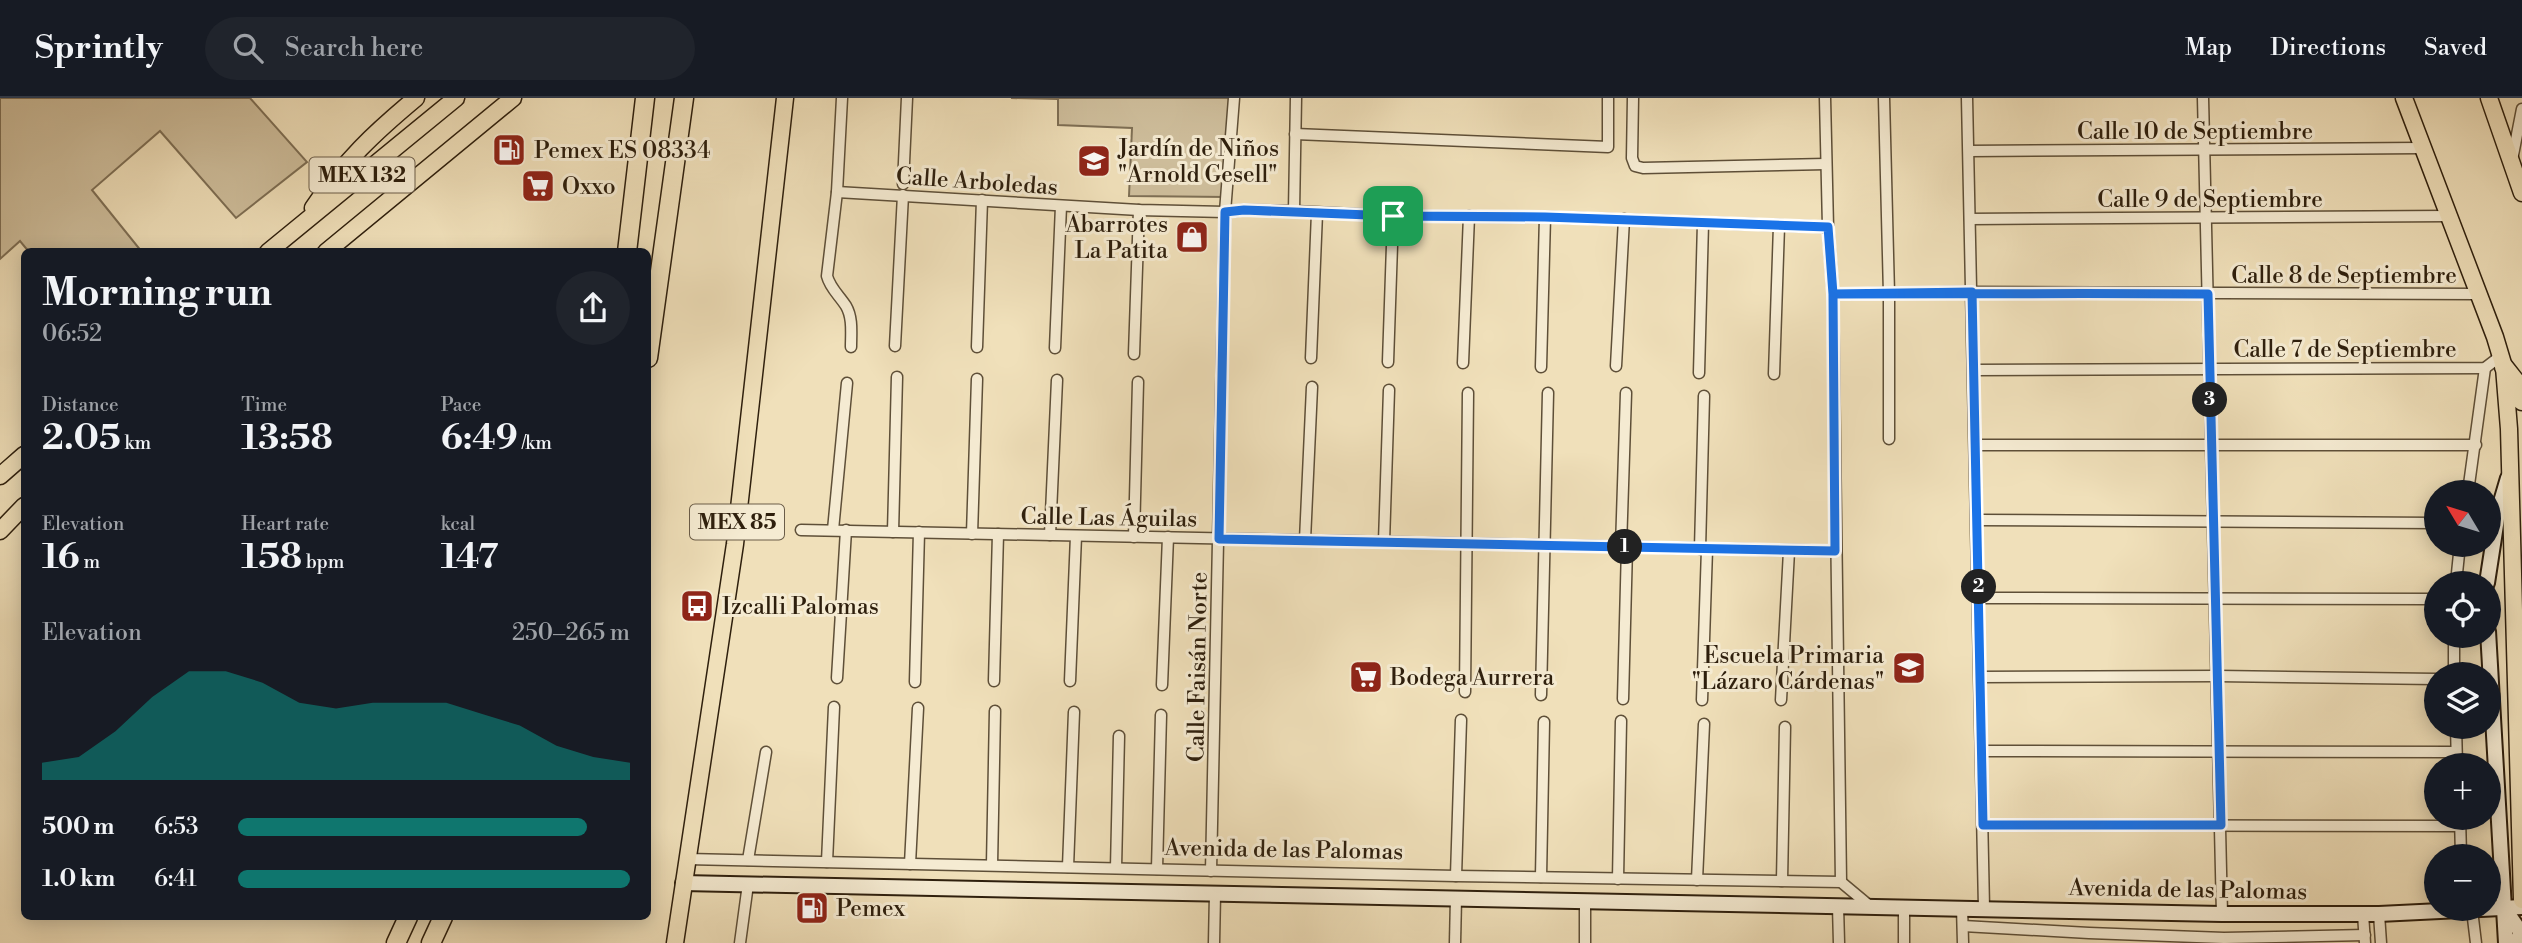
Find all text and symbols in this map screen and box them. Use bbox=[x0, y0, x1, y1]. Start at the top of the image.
search box bbox=[205, 17, 695, 80]
text: Sprintly bbox=[35, 28, 163, 69]
icon: search bbox=[229, 29, 267, 67]
text: Search here bbox=[285, 32, 423, 64]
text: Map bbox=[2185, 33, 2232, 63]
text: Directions bbox=[2270, 33, 2386, 63]
text: Saved bbox=[2424, 33, 2487, 63]
street label: Calle 10 de Septiembre bbox=[2077, 118, 2313, 146]
fuel station icon: Pemex ES 08334 bbox=[490, 131, 528, 169]
place label: Jardín de Niños "Arnold Gesell" bbox=[1117, 135, 1279, 189]
place label: Pemex ES 08334 bbox=[534, 137, 711, 165]
school or university icon: Jardín de Niños "Arnold Gesell" bbox=[1075, 142, 1113, 180]
road number: MEX 132 bbox=[310, 158, 414, 192]
street label: Calle Arboledas bbox=[895, 162, 1059, 202]
supermarket icon: Oxxo bbox=[519, 167, 557, 205]
place label: Oxxo bbox=[562, 173, 616, 201]
pin bbox=[1363, 186, 1423, 246]
street label: Calle 9 de Septiembre bbox=[2097, 186, 2323, 214]
icon: arrive bbox=[1374, 197, 1412, 235]
place label: Abarrotes La Patita bbox=[1064, 211, 1168, 265]
shop icon: Abarrotes La Patita bbox=[1173, 218, 1211, 256]
street label: Calle 8 de Septiembre bbox=[2231, 262, 2457, 290]
text: Morning run bbox=[42, 270, 272, 317]
button: share bbox=[556, 271, 630, 345]
text: 06:52 bbox=[42, 320, 102, 348]
street label: Calle 7 de Septiembre bbox=[2233, 336, 2457, 364]
pin: 3 bbox=[2192, 382, 2228, 418]
text: 3 bbox=[2204, 387, 2215, 411]
text: Distance bbox=[42, 393, 119, 417]
text: Time bbox=[241, 393, 287, 417]
text: Pace bbox=[441, 393, 481, 417]
text: 2.05 bbox=[42, 417, 121, 460]
text: 13:58 bbox=[241, 417, 333, 460]
text: 6:49 bbox=[441, 417, 518, 460]
text: km bbox=[121, 431, 151, 455]
text: /km bbox=[518, 431, 552, 455]
north arrow bbox=[2424, 480, 2501, 556]
map controls bbox=[2424, 480, 2501, 921]
street label: Calle Las Águilas bbox=[1020, 500, 1198, 534]
road number: MEX 85 bbox=[690, 504, 784, 540]
text: Elevation bbox=[42, 512, 124, 536]
text: Heart rate bbox=[241, 512, 329, 536]
text: kcal bbox=[441, 512, 475, 536]
pin: 1 bbox=[1608, 530, 1642, 564]
text: 1 bbox=[1620, 534, 1629, 558]
text: 16 bbox=[42, 536, 80, 579]
text: 158 bbox=[241, 536, 302, 579]
text: 147 bbox=[441, 536, 498, 579]
text: m bbox=[80, 550, 100, 574]
text: bpm bbox=[302, 550, 345, 574]
pin: 2 bbox=[1962, 570, 1996, 604]
button: locate bbox=[2424, 571, 2501, 648]
street label: Calle Faisán Norte bbox=[1182, 572, 1214, 762]
text: 2 bbox=[1973, 574, 1984, 598]
bus stop icon: Izcalli Palomas bbox=[678, 587, 716, 625]
place label: Izcalli Palomas bbox=[722, 593, 879, 621]
text: Elevation bbox=[42, 619, 142, 647]
text: 250–265 m bbox=[512, 619, 630, 647]
place label: Escuela Primaria "Lázaro Cárdenas" bbox=[1692, 642, 1884, 696]
school or university icon: Escuela Primaria "Lázaro Cárdenas" bbox=[1890, 649, 1928, 687]
supermarket icon: Bodega Aurrera bbox=[1347, 658, 1385, 696]
button: layers bbox=[2424, 662, 2501, 739]
place label: Bodega Aurrera bbox=[1389, 664, 1554, 692]
button: + bbox=[2424, 753, 2501, 830]
text: 500 m bbox=[42, 813, 114, 841]
text: 6:53 bbox=[154, 813, 199, 841]
street label: Avenida de las Palomas bbox=[1163, 834, 1403, 866]
button: − bbox=[2424, 844, 2501, 921]
text: 1.0 km bbox=[42, 865, 115, 893]
text: 6:41 bbox=[154, 865, 197, 893]
street label: Avenida de las Palomas bbox=[2067, 874, 2307, 906]
fuel station icon: Pemex bbox=[793, 889, 831, 927]
place label: Pemex bbox=[836, 895, 906, 923]

